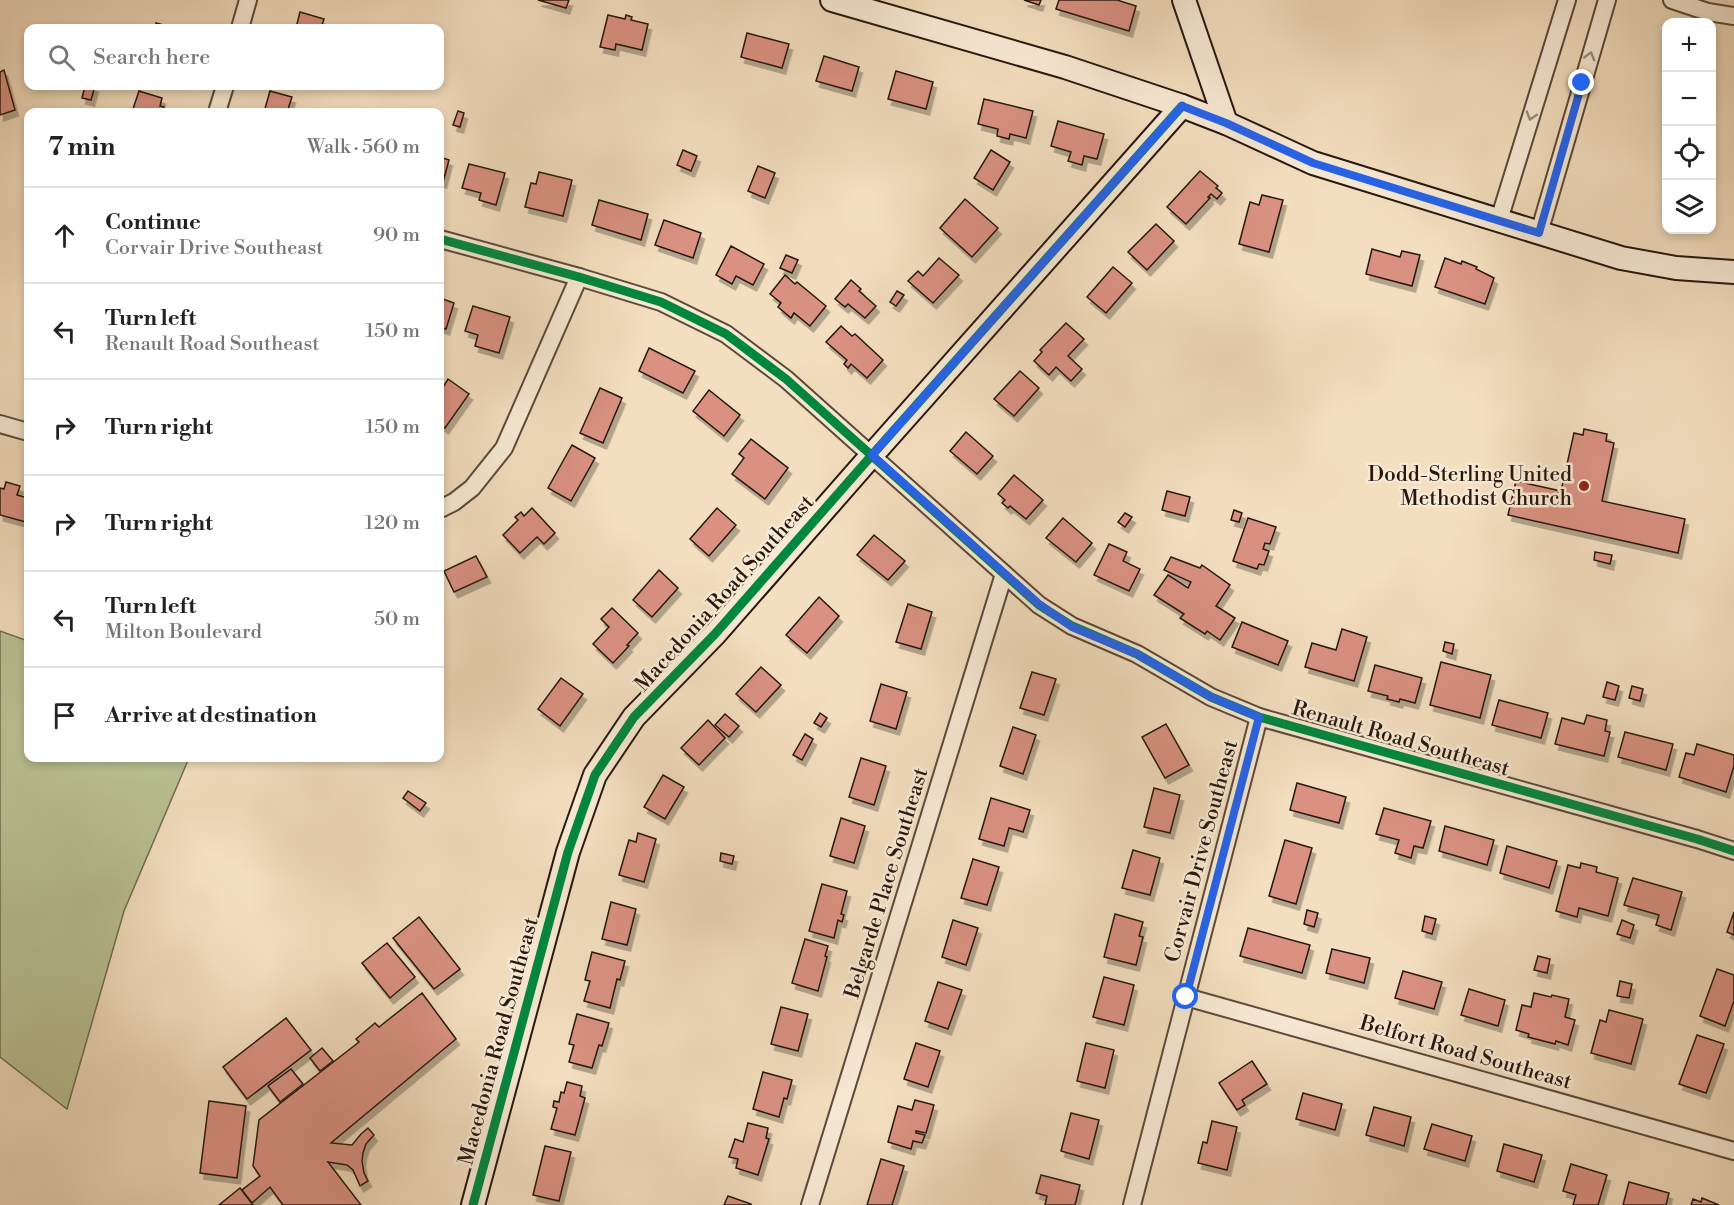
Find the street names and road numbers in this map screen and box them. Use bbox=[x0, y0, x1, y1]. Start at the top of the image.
street label: Macedonia Road Southeast bbox=[630, 490, 820, 697]
street label: Renault Road Southeast bbox=[1289, 695, 1513, 783]
street label: Corvair Drive Southeast bbox=[1160, 737, 1244, 965]
street label: Belgarde Place Southeast bbox=[839, 764, 935, 1003]
street label: Macedonia Road Southeast bbox=[453, 914, 545, 1168]
street label: Belfort Road Southeast bbox=[1356, 1010, 1575, 1096]

